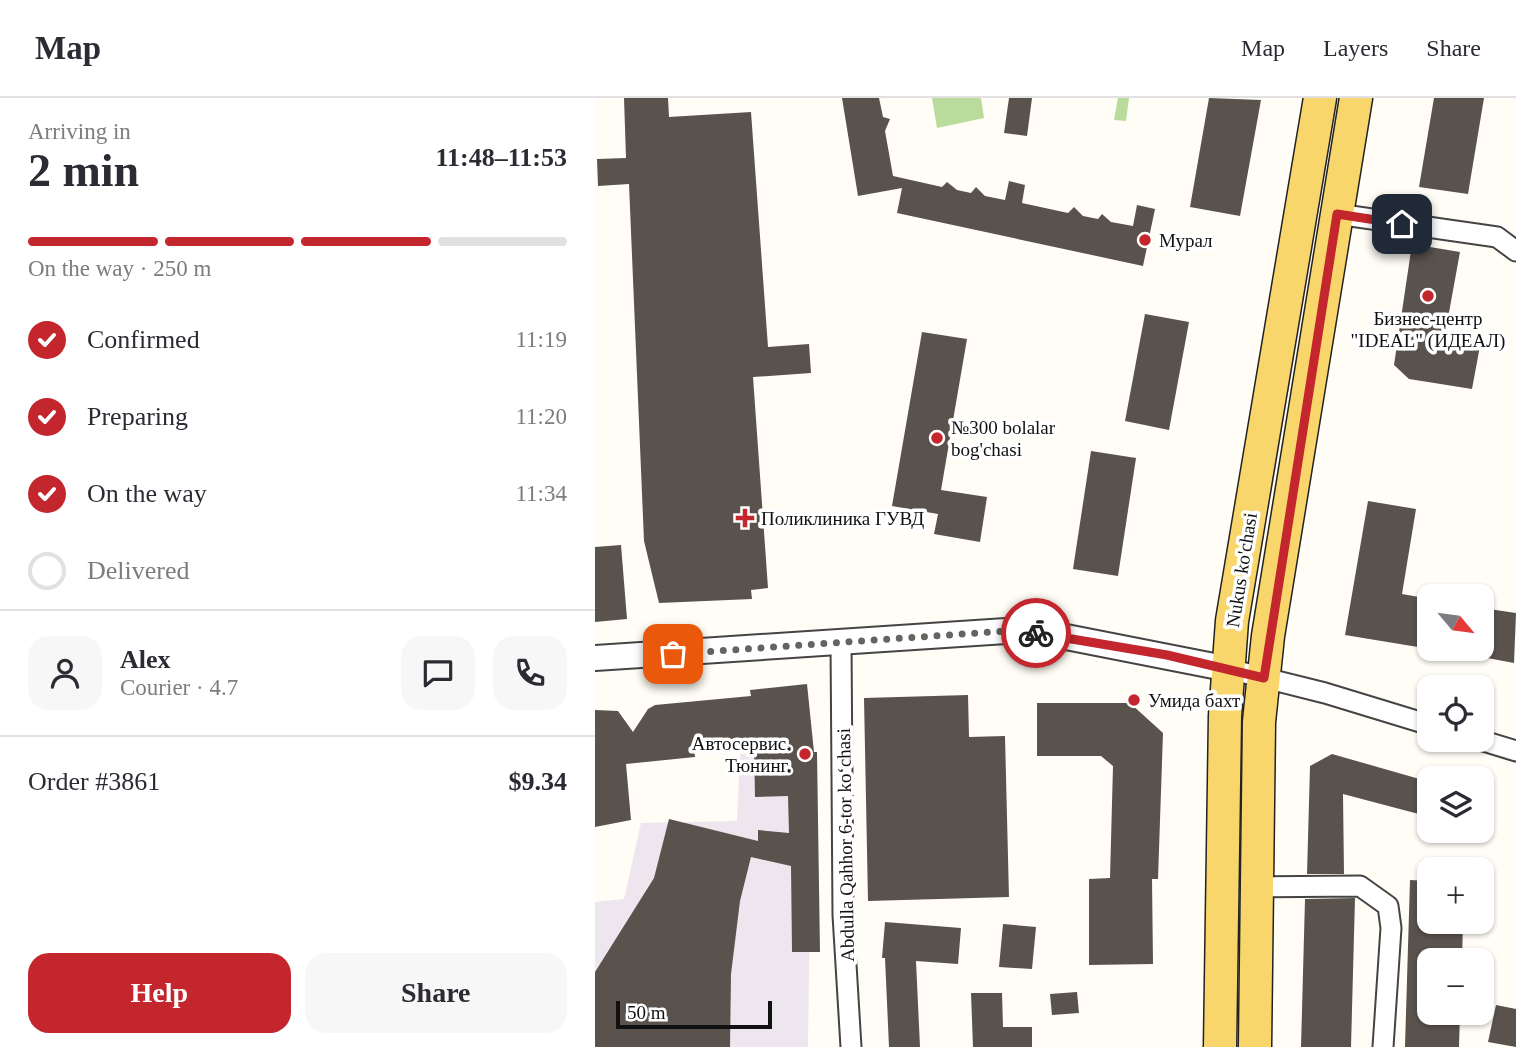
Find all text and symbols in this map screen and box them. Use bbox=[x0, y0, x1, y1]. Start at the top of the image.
text: Map bbox=[35, 30, 101, 66]
text: Map bbox=[1241, 35, 1285, 61]
text: Layers bbox=[1323, 35, 1388, 61]
text: Share bbox=[1426, 35, 1481, 61]
text: Arriving in bbox=[28, 119, 131, 144]
text: 11:48–11:53 bbox=[436, 143, 567, 172]
text: 2 min bbox=[28, 145, 139, 196]
pin bbox=[1372, 194, 1432, 254]
icon: home bbox=[1383, 205, 1421, 243]
place label: Мурал bbox=[1159, 230, 1213, 251]
marker: Мурал bbox=[1137, 232, 1153, 248]
text: On the way · 250 m bbox=[28, 256, 211, 281]
marker: Бизнес-центр "IDEAL" (ИДЕАЛ) bbox=[1420, 288, 1436, 304]
place label: Бизнес-центр "IDEAL" (ИДЕАЛ) bbox=[1351, 308, 1505, 352]
icon: check bbox=[28, 321, 66, 359]
text: Confirmed bbox=[87, 325, 200, 354]
text: 11:19 bbox=[515, 327, 567, 352]
icon: check bbox=[28, 398, 66, 436]
text: Preparing bbox=[87, 402, 188, 431]
text: 11:20 bbox=[515, 404, 567, 429]
place label: №300 bolalar bog'chasi bbox=[951, 417, 1056, 460]
marker: №300 bolalar bog'chasi bbox=[929, 430, 945, 446]
icon: check bbox=[28, 475, 66, 513]
text: On the way bbox=[87, 479, 207, 508]
text: 11:34 bbox=[515, 481, 567, 506]
marker: Поликлиника ГУВД bbox=[735, 508, 755, 528]
place label: Поликлиника ГУВД bbox=[761, 508, 924, 529]
street label: Nukus ko'chasi bbox=[1222, 511, 1261, 629]
text: Delivered bbox=[87, 556, 190, 585]
north arrow bbox=[1417, 584, 1495, 662]
map controls bbox=[1417, 584, 1494, 1025]
courier bbox=[1001, 598, 1071, 668]
icon: bike bbox=[1017, 614, 1055, 652]
pin bbox=[643, 624, 703, 684]
icon: bag bbox=[654, 635, 692, 673]
button: person bbox=[28, 636, 102, 710]
button: chat bbox=[401, 636, 475, 710]
button: phone bbox=[493, 636, 567, 710]
text: Alex bbox=[120, 645, 171, 674]
text: Courier · 4.7 bbox=[120, 675, 238, 700]
button: locate bbox=[1417, 675, 1494, 752]
place label: Умида бахт bbox=[1148, 690, 1241, 711]
marker: Умида бахт bbox=[1126, 692, 1142, 708]
street label: Abdulla Qahhor 6-tor koʻchasi bbox=[833, 728, 858, 962]
place label: Автосервис. Тюнинг. bbox=[692, 733, 791, 776]
marker: Автосервис. Тюнинг. bbox=[797, 746, 813, 762]
button: layers bbox=[1417, 766, 1494, 843]
text: Order #3861 bbox=[28, 767, 160, 796]
text: $9.34 bbox=[509, 767, 567, 796]
button: + bbox=[1417, 857, 1494, 934]
button: − bbox=[1417, 948, 1494, 1025]
button: Help bbox=[28, 953, 291, 1033]
button: Share bbox=[305, 953, 567, 1033]
scale bar bbox=[616, 998, 772, 1030]
text: 50 m bbox=[627, 1002, 666, 1023]

